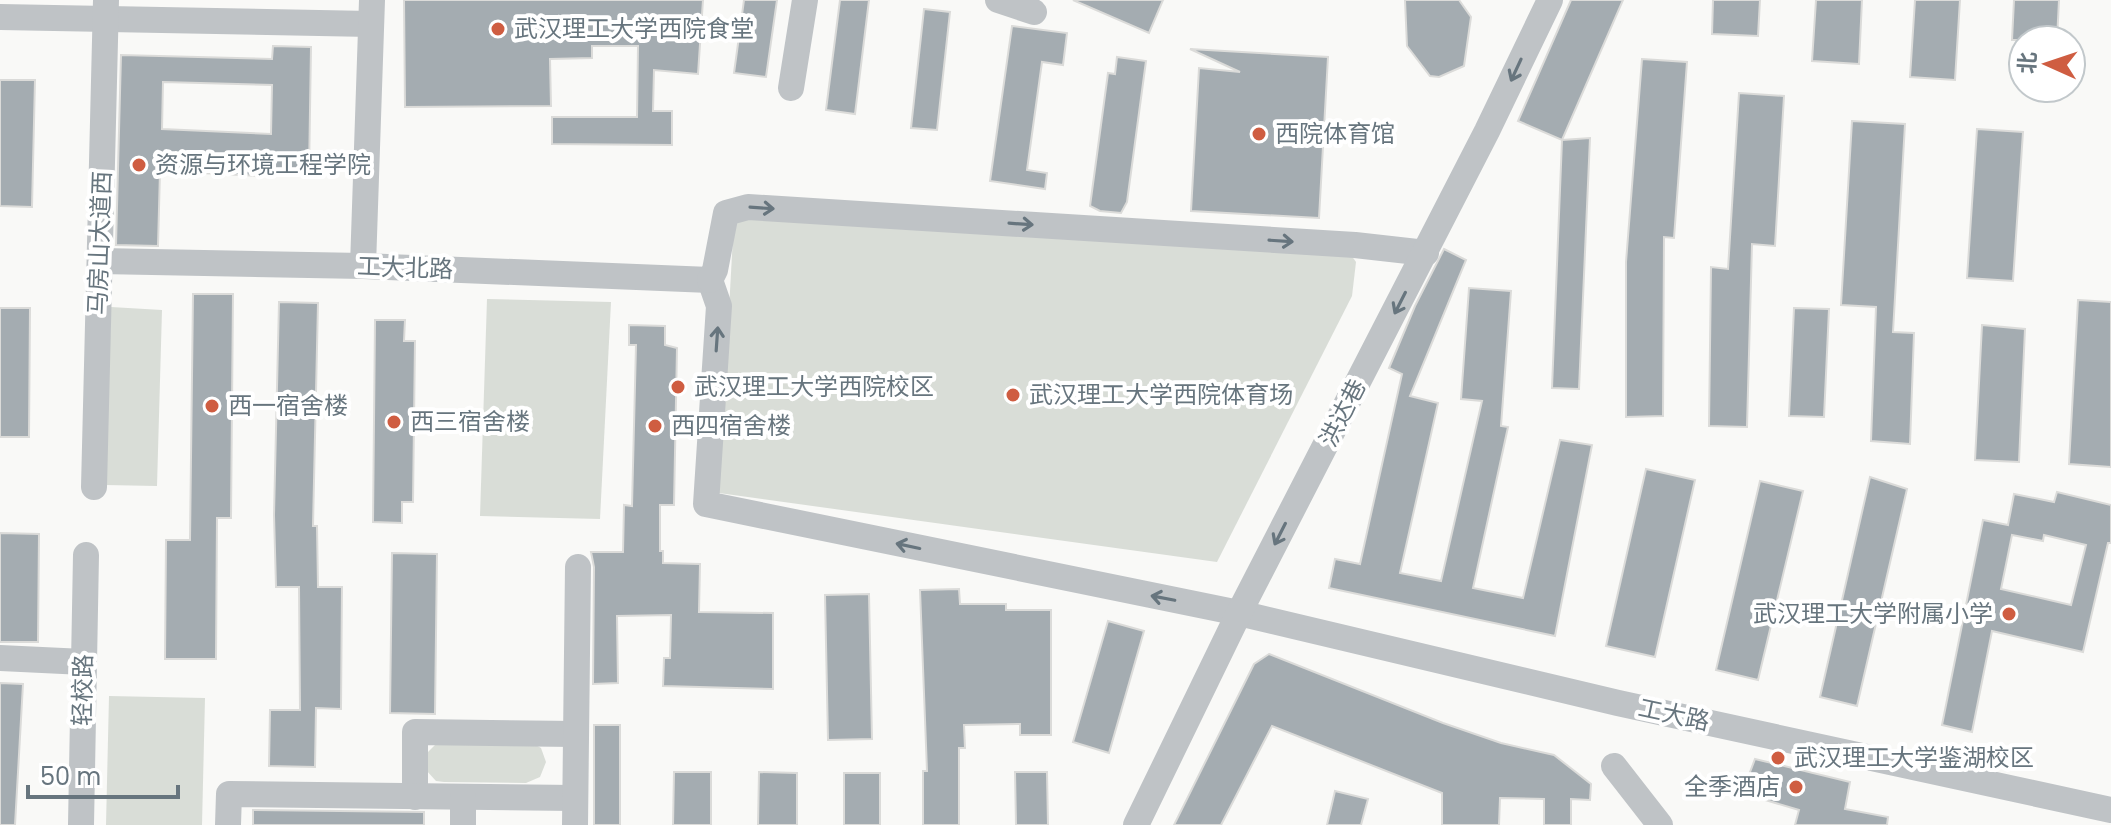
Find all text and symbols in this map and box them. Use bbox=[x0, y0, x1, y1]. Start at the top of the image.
place label: 武汉理工大学西院食堂 bbox=[514, 12, 754, 45]
marker: 武汉理工大学西院食堂 bbox=[489, 20, 507, 38]
north arrow bbox=[2007, 24, 2087, 104]
text: 北 bbox=[2011, 51, 2044, 75]
one-way arrow bbox=[1508, 58, 1523, 82]
place label: 西院体育馆 bbox=[1275, 117, 1395, 150]
marker: 西院体育馆 bbox=[1250, 125, 1268, 143]
place label: 资源与环境工程学院 bbox=[155, 148, 371, 181]
marker: 资源与环境工程学院 bbox=[130, 156, 148, 174]
street label: 马房山大道西 bbox=[80, 170, 119, 316]
one-way arrow bbox=[748, 201, 775, 216]
one-way arrow bbox=[1007, 217, 1034, 232]
one-way arrow bbox=[1267, 233, 1294, 248]
street label: 工大北路 bbox=[356, 249, 454, 286]
one-way arrow bbox=[1392, 291, 1408, 315]
one-way arrow bbox=[710, 326, 725, 353]
place label: 武汉理工大学西院校区 bbox=[694, 370, 934, 403]
street label: 洪达巷 bbox=[1312, 373, 1374, 452]
marker: 武汉理工大学西院校区 bbox=[669, 378, 687, 396]
place label: 武汉理工大学西院体育场 bbox=[1029, 378, 1293, 411]
marker: 武汉理工大学西院体育场 bbox=[1004, 386, 1022, 404]
place label: 西一宿舍楼 bbox=[228, 389, 348, 422]
marker: 西一宿舍楼 bbox=[203, 397, 221, 415]
place label: 西三宿舍楼 bbox=[410, 405, 530, 438]
place label: 西四宿舍楼 bbox=[671, 409, 791, 442]
marker: 西三宿舍楼 bbox=[385, 413, 403, 431]
marker: 西四宿舍楼 bbox=[646, 417, 664, 435]
one-way arrow bbox=[1272, 521, 1288, 545]
one-way arrow bbox=[896, 538, 921, 553]
one-way arrow bbox=[1150, 590, 1176, 605]
place label: 武汉理工大学附属小学 bbox=[1753, 597, 1993, 630]
marker: 武汉理工大学附属小学 bbox=[2000, 605, 2018, 623]
street label: 轻校路 bbox=[65, 654, 100, 726]
street label: 工大路 bbox=[1635, 691, 1713, 738]
place label: 武汉理工大学鉴湖校区 bbox=[1794, 741, 2034, 774]
scale bar bbox=[28, 749, 178, 799]
marker: 武汉理工大学鉴湖校区 bbox=[1769, 749, 1787, 767]
text: 50 m bbox=[40, 760, 101, 793]
place label: 全季酒店 bbox=[1684, 770, 1780, 803]
marker: 全季酒店 bbox=[1787, 778, 1805, 796]

